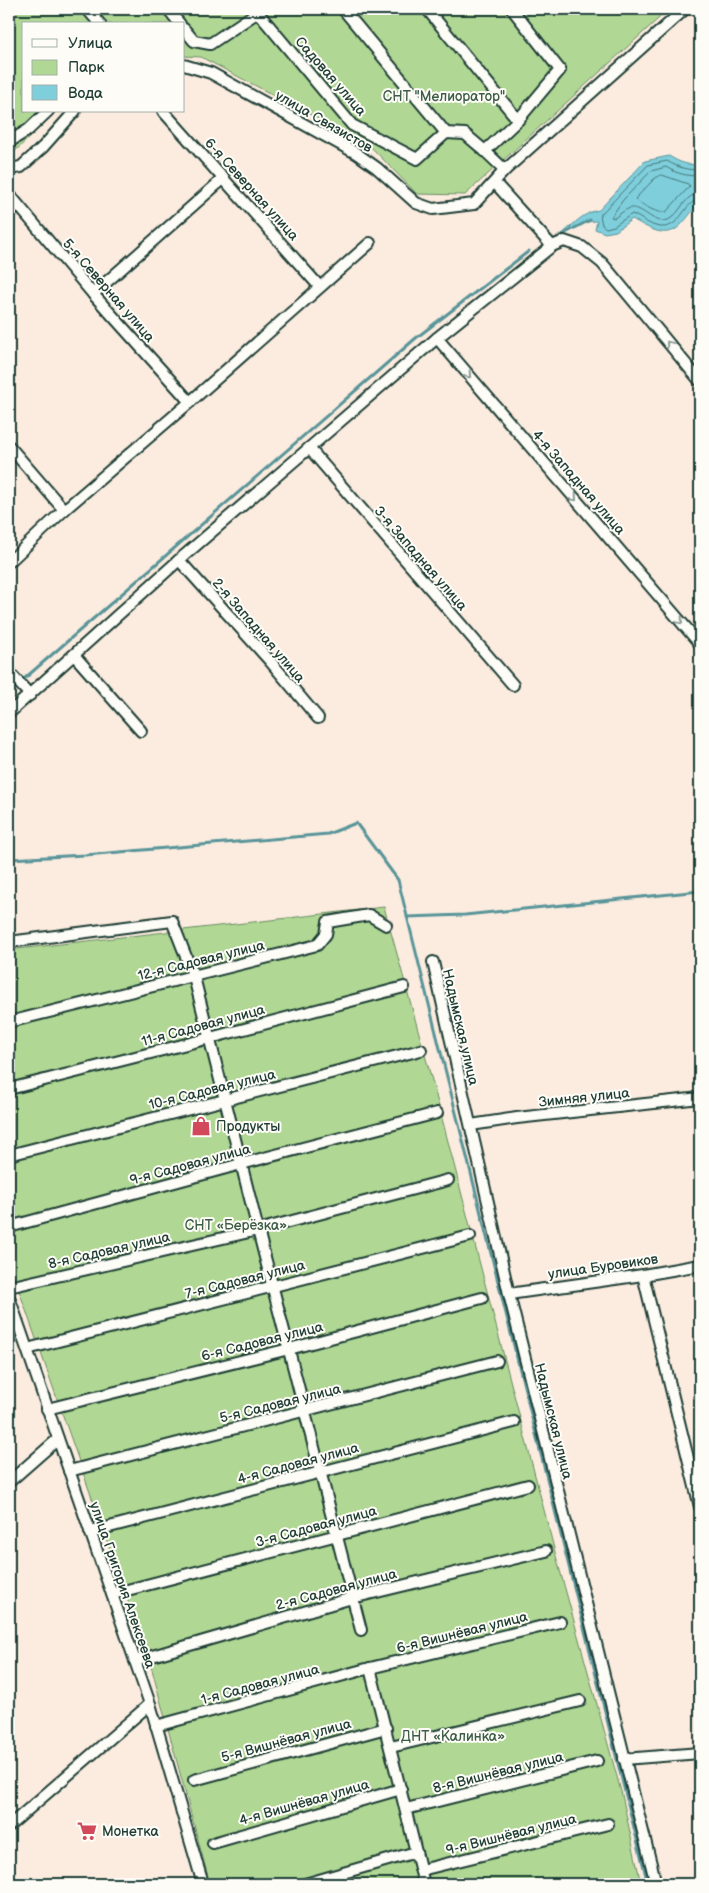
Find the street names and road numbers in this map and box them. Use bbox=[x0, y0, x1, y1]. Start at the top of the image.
street label: Садовая улица bbox=[292, 33, 370, 120]
street label: улица Связистов bbox=[272, 87, 376, 156]
street label: 6-я Северная улица bbox=[201, 135, 303, 245]
street label: 5-я Северная улица bbox=[59, 235, 159, 346]
street label: 4-я Западная улица bbox=[529, 427, 629, 539]
street label: 3-я Западная улица bbox=[371, 503, 471, 615]
street label: 2-я Западная улица bbox=[209, 575, 309, 687]
street label: 12-я Садовая улица bbox=[136, 936, 267, 984]
street label: Надымская улица bbox=[439, 967, 482, 1088]
street label: 11-я Садовая улица bbox=[140, 1001, 267, 1050]
street label: 10-я Садовая улица bbox=[147, 1065, 278, 1113]
street label: Зимняя улица bbox=[538, 1084, 631, 1111]
street label: 9-я Садовая улица bbox=[128, 1140, 253, 1189]
street label: 8-я Садовая улица bbox=[47, 1228, 172, 1273]
street label: улица Буровиков bbox=[547, 1250, 660, 1283]
street label: 7-я Садовая улица bbox=[183, 1256, 308, 1303]
street label: 6-я Садовая улица bbox=[200, 1318, 325, 1365]
street label: Надымская улица bbox=[531, 1361, 576, 1482]
street label: 5-я Садовая улица bbox=[218, 1380, 343, 1427]
street label: 4-я Садовая улица bbox=[236, 1439, 361, 1488]
street label: улица Григория Алексеева bbox=[86, 1500, 159, 1671]
street label: 3-я Садовая улица bbox=[254, 1502, 379, 1551]
street label: 2-я Садовая улица bbox=[274, 1565, 399, 1614]
street label: 6-я Вишнёвая улица bbox=[395, 1608, 530, 1657]
street label: 1-я Садовая улица bbox=[199, 1660, 322, 1708]
street label: 5-я Вишнёвая улица bbox=[219, 1715, 354, 1766]
street label: 8-я Вишнёвая улица bbox=[431, 1748, 566, 1797]
street label: 4-я Вишнёвая улица bbox=[237, 1776, 372, 1829]
street label: 9-я Вишнёвая улица bbox=[444, 1810, 579, 1859]

